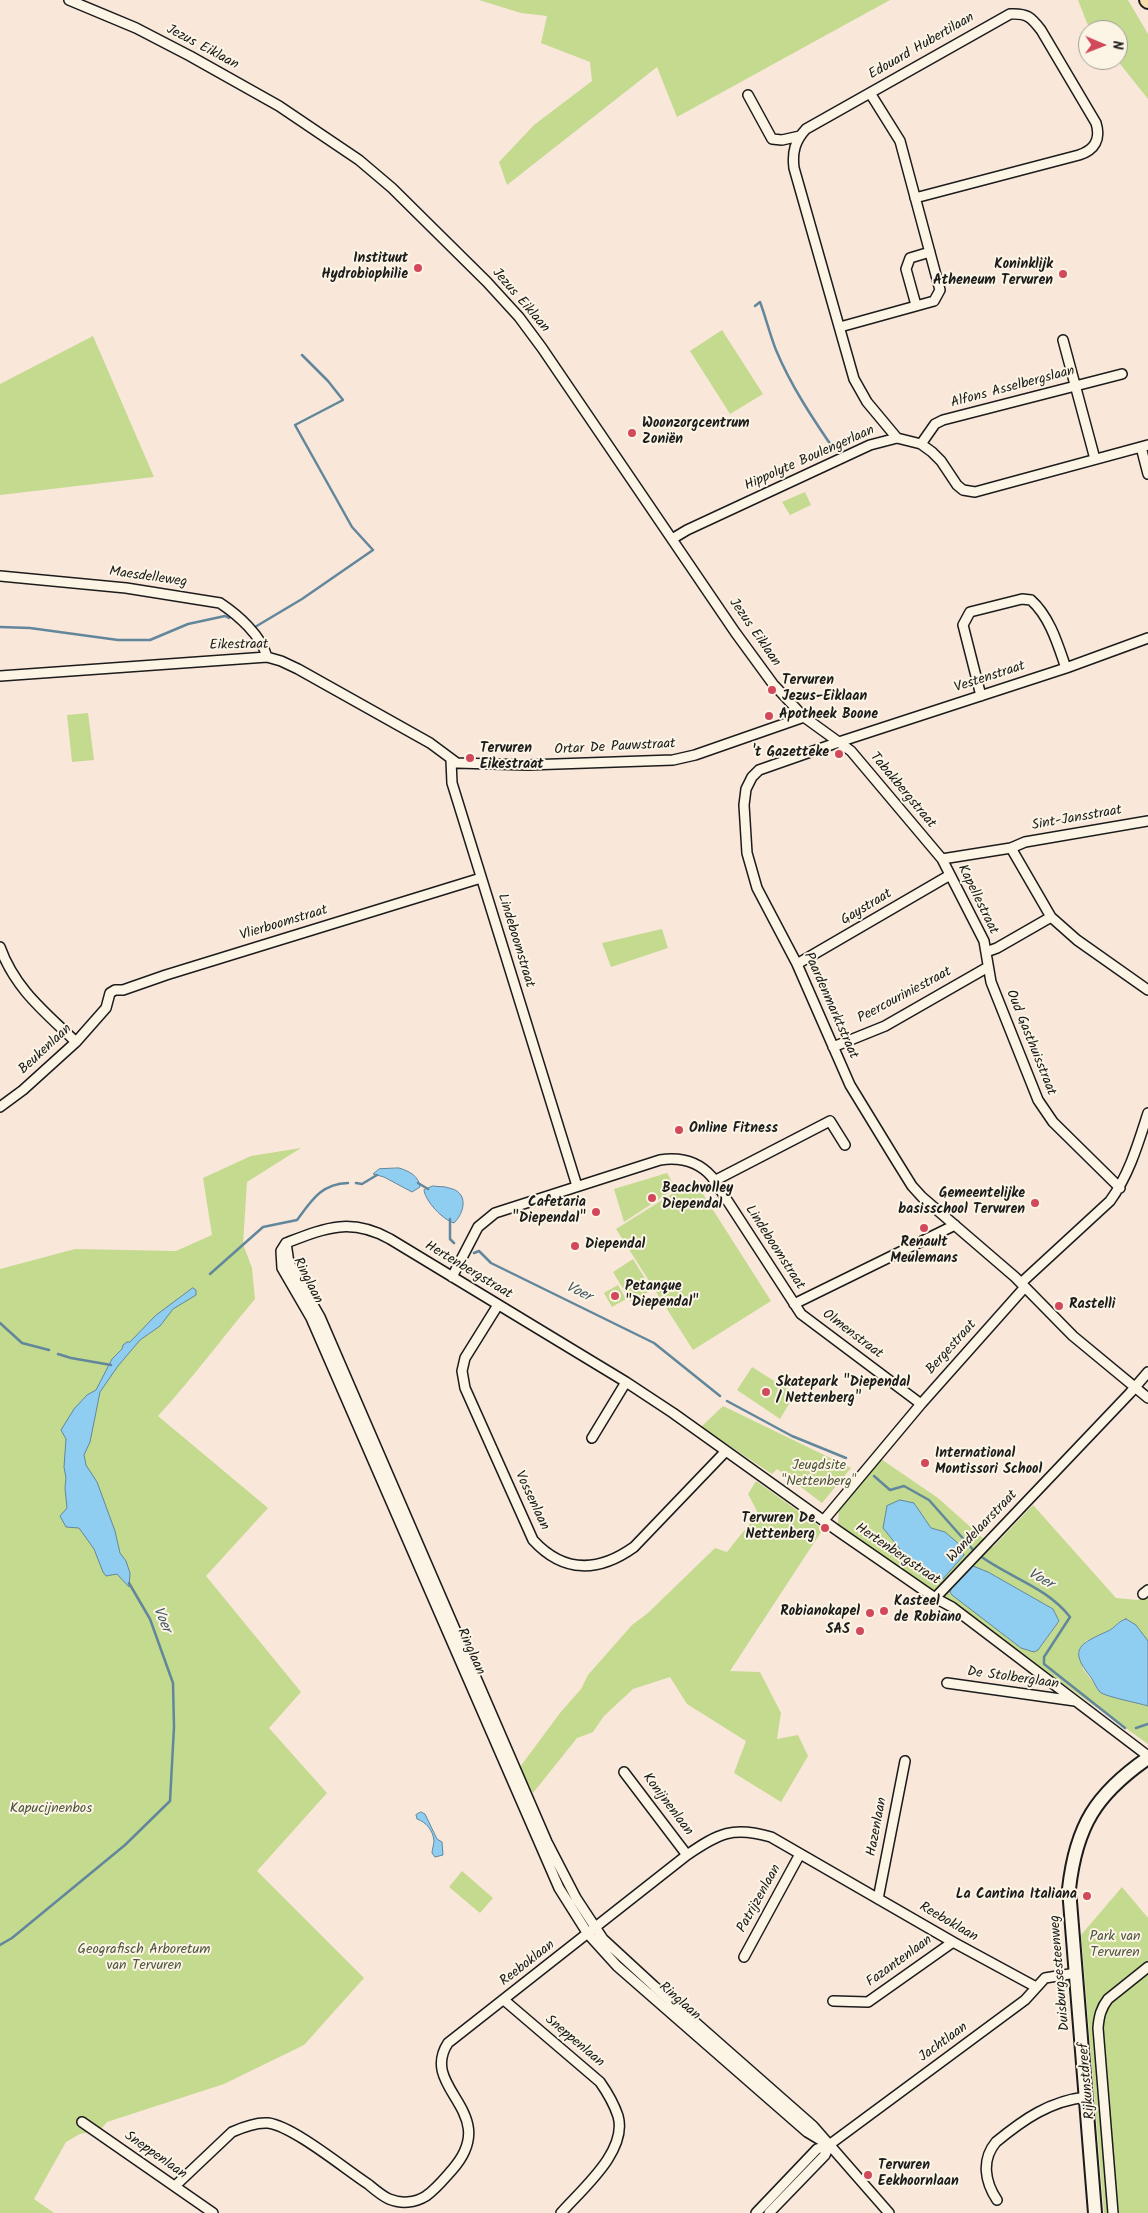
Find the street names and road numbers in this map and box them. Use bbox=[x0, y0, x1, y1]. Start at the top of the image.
street label: Edouard Hubertilaan bbox=[866, 10, 978, 84]
street label: Jezus Eiklaan bbox=[163, 22, 241, 74]
street label: Jezus Eiklaan bbox=[488, 266, 552, 336]
street label: Alfons Asselbergslaan bbox=[949, 363, 1077, 413]
street label: Hippolyte Boulengerlaan bbox=[742, 423, 878, 495]
street label: Maesdelleweg bbox=[108, 564, 188, 592]
street label: Jezus Eiklaan bbox=[724, 596, 784, 670]
street label: Eikestraat bbox=[209, 637, 269, 655]
street label: Vestenstraat bbox=[952, 659, 1028, 697]
street label: Ortar De Pauwstraat bbox=[554, 736, 676, 760]
street label: Tabakbergstraat bbox=[865, 750, 939, 832]
street label: Sint-Jansstraat bbox=[1031, 803, 1123, 835]
street label: Kapellestraat bbox=[953, 862, 1001, 938]
street label: Gaystraat bbox=[839, 886, 895, 930]
street label: Lindeboomstraat bbox=[493, 892, 537, 990]
street label: Vlierboomstraat bbox=[238, 903, 330, 945]
street label: Paardenmarktstraat bbox=[799, 950, 861, 1062]
street label: Peercouriniestraat bbox=[855, 964, 955, 1028]
street label: Oud Gasthuisstraat bbox=[1001, 988, 1059, 1098]
street label: Beukenlaan bbox=[16, 1021, 76, 1079]
street label: Lindeboomstraat bbox=[740, 1203, 808, 1293]
street label: Hertenbergstraat bbox=[421, 1238, 515, 1304]
street label: Ringlaan bbox=[288, 1255, 326, 1307]
street label: Olmenstraat bbox=[818, 1307, 886, 1363]
street label: Bergestraat bbox=[923, 1317, 981, 1379]
street label: Vossenlaan bbox=[510, 1469, 552, 1533]
street label: Wandelaarstraat bbox=[944, 1487, 1022, 1567]
street label: Hertenbergstraat bbox=[851, 1520, 943, 1590]
street label: Ringlaan bbox=[452, 1626, 488, 1678]
street label: De Stolberglaan bbox=[966, 1664, 1060, 1694]
street label: Konijnenlaan bbox=[638, 1770, 696, 1840]
street label: Hazenlaan bbox=[864, 1796, 892, 1858]
street label: Patrijzenlaan bbox=[734, 1862, 786, 1936]
street label: Reeboklaan bbox=[916, 1899, 980, 1947]
street label: Duisburgsesteenweg bbox=[1048, 1914, 1074, 2032]
street label: Fazantenlaan bbox=[864, 1932, 936, 1992]
street label: Reeboklaan bbox=[497, 1937, 559, 1991]
street label: Ringlaan bbox=[655, 1979, 703, 2025]
street label: Sneppenlaan bbox=[541, 2012, 607, 2072]
street label: Jachtlaan bbox=[916, 2020, 972, 2066]
street label: Rijkunstdreef bbox=[1076, 2042, 1100, 2120]
street label: Sneppenlaan bbox=[121, 2128, 189, 2184]

